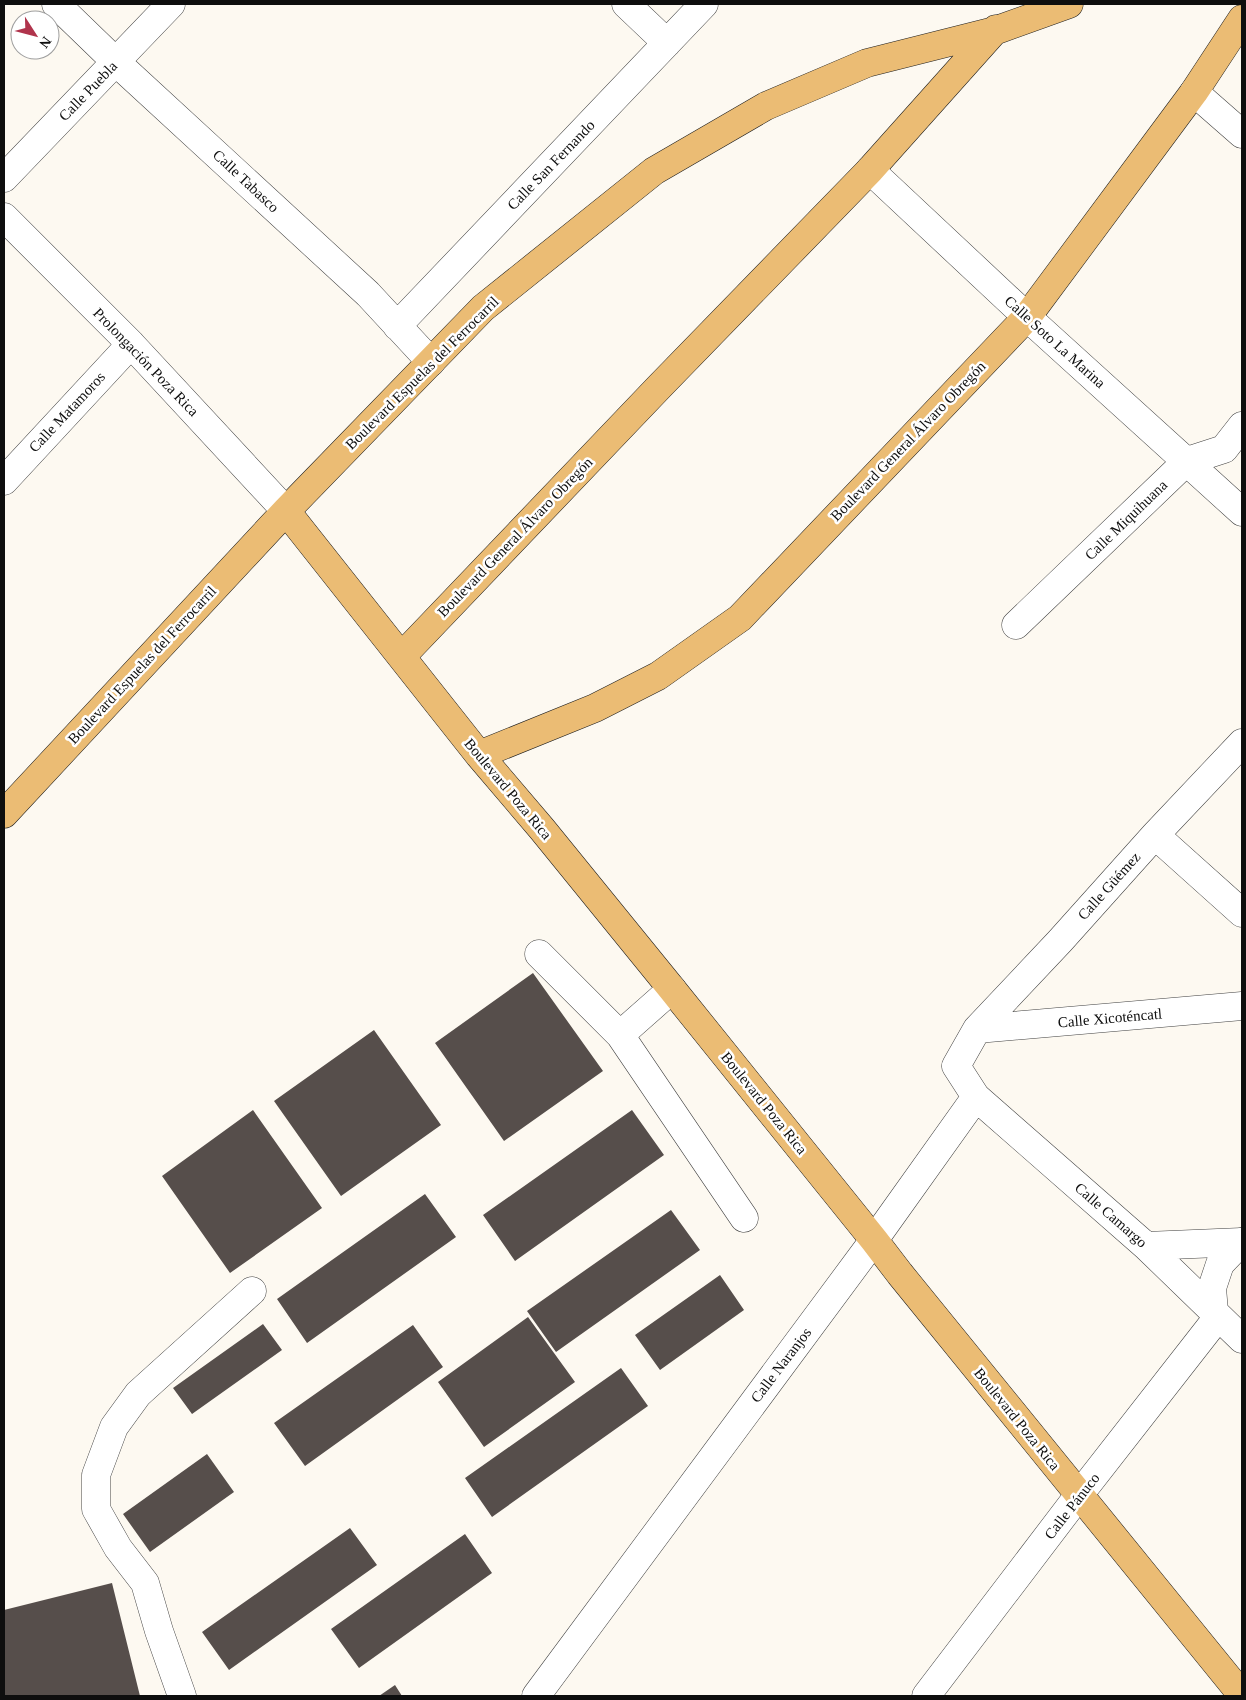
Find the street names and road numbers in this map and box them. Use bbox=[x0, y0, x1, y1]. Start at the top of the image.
street label: Calle Puebla bbox=[56, 58, 120, 124]
street label: Calle San Fernando bbox=[504, 117, 598, 213]
street label: Calle Tabasco bbox=[210, 146, 282, 216]
street label: Boulevard Espuelas del Ferrocarril bbox=[342, 293, 502, 453]
street label: Calle Soto La Marina bbox=[1002, 293, 1109, 392]
street label: Prolongación Poza Rica bbox=[90, 305, 202, 420]
street label: Boulevard General Álvaro Obregón bbox=[827, 358, 989, 524]
street label: Calle Matamoros bbox=[26, 368, 108, 455]
street label: Boulevard General Álvaro Obregón bbox=[434, 454, 596, 620]
street label: Calle Miquihuana bbox=[1082, 477, 1171, 563]
street label: Boulevard Espuelas del Ferrocarril bbox=[65, 583, 219, 747]
street label: Boulevard Poza Rica bbox=[461, 735, 555, 843]
street label: Calle Güémez bbox=[1074, 849, 1144, 923]
street label: Calle Xicoténcatl bbox=[1057, 1005, 1163, 1031]
street label: Boulevard Poza Rica bbox=[718, 1049, 810, 1158]
street label: Calle Camargo bbox=[1072, 1179, 1150, 1251]
street label: Calle Naranjos bbox=[748, 1324, 814, 1406]
street label: Boulevard Poza Rica bbox=[971, 1365, 1063, 1474]
street label: Calle Pánuco bbox=[1041, 1470, 1103, 1542]

